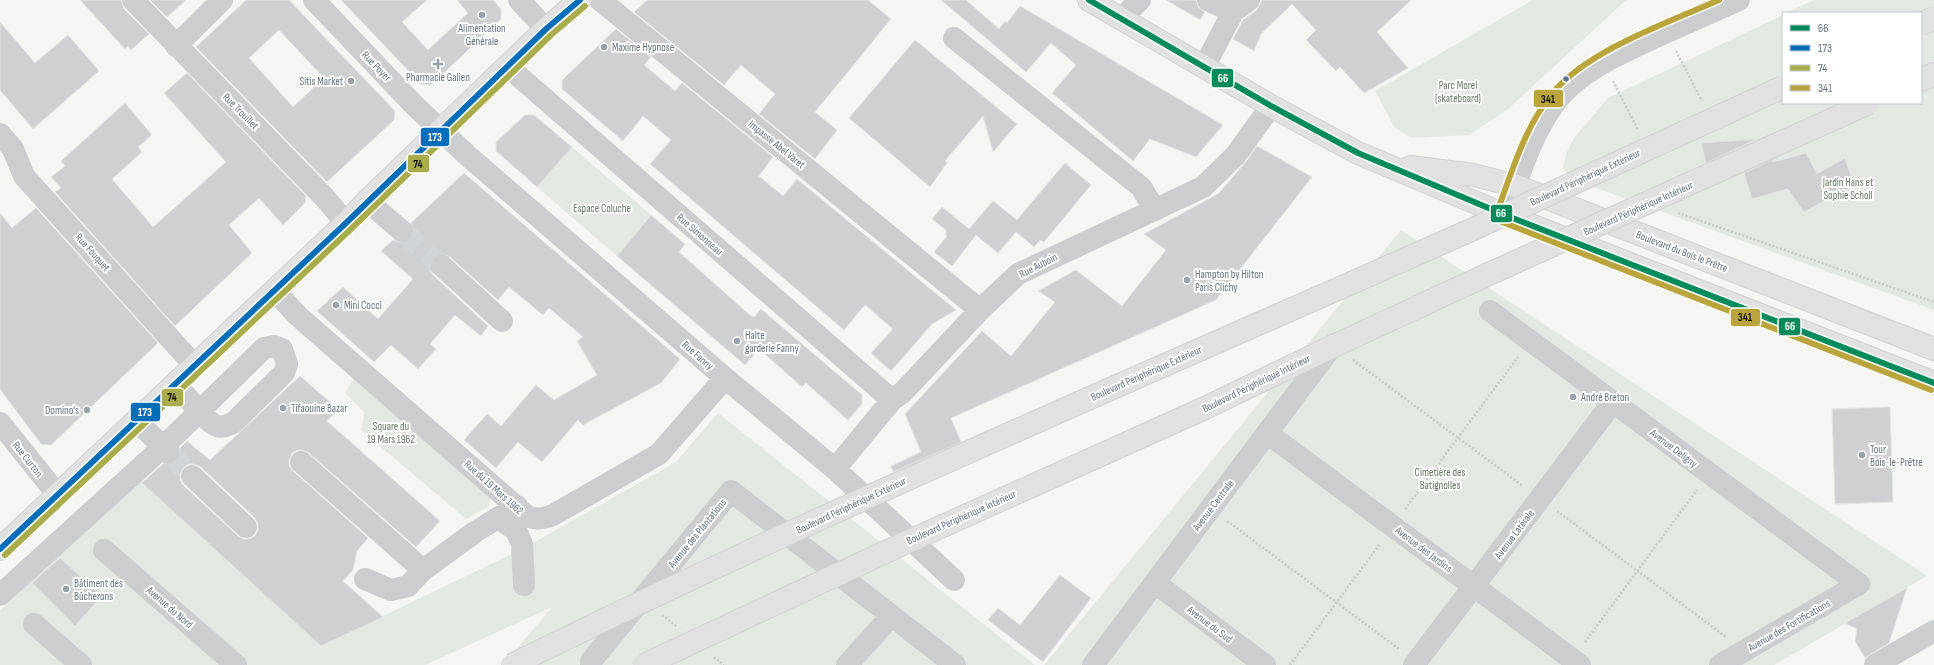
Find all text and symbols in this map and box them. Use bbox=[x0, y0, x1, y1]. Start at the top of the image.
marker: Alimentation Générale bbox=[477, 10, 487, 20]
legend bbox=[1782, 12, 1922, 104]
text: 66 bbox=[1818, 21, 1829, 36]
place label: Alimentation Générale bbox=[457, 22, 506, 48]
place label: Maxime Hypnose bbox=[612, 41, 674, 54]
text: 173 bbox=[1818, 41, 1832, 56]
marker: Maxime Hypnose bbox=[599, 42, 609, 52]
street label: Rue Poyer bbox=[359, 49, 394, 84]
marker: Pharmacie Galien bbox=[433, 59, 443, 69]
text: 74 bbox=[1818, 61, 1827, 76]
line badge: 66 bbox=[1211, 68, 1234, 88]
place label: Pharmacie Galien bbox=[406, 71, 470, 84]
text: 66 bbox=[1218, 72, 1228, 85]
unlabelled marker bbox=[1561, 74, 1571, 84]
place label: Sitis Market bbox=[299, 75, 344, 88]
marker: Sitis Market bbox=[346, 76, 356, 86]
park label: Parc Morel (skateboard) bbox=[1435, 79, 1481, 105]
text: 341 bbox=[1818, 81, 1833, 96]
line badge: 341 bbox=[1533, 89, 1564, 108]
street label: Rue Trouillet bbox=[220, 91, 262, 133]
text: 341 bbox=[1541, 93, 1556, 106]
street label: Impasse Abel Varet bbox=[746, 118, 808, 172]
line badge: 173 bbox=[420, 127, 450, 147]
text: 173 bbox=[428, 131, 442, 144]
street label: Boulevard Périphérique Extérieur bbox=[1528, 146, 1642, 209]
line badge: 74 bbox=[407, 154, 430, 173]
text: 74 bbox=[413, 158, 423, 171]
park label: Jardin Hans et Sophie Scholl bbox=[1822, 176, 1874, 202]
street label: Boulevard Périphérique Intérieur bbox=[1581, 178, 1695, 239]
park label: Espace Coluche bbox=[573, 202, 631, 215]
line badge: 66 bbox=[1490, 204, 1513, 223]
text: 66 bbox=[1496, 207, 1506, 220]
street label: Rue Simonneau bbox=[674, 211, 726, 258]
street label: Boulevard du Bois le Prêtre bbox=[1634, 228, 1730, 275]
street label: Rue Fouquet bbox=[72, 231, 113, 274]
street label: Rue Auboin bbox=[1017, 250, 1060, 281]
place label: Hampton by Hilton Paris Clichy bbox=[1195, 268, 1264, 294]
marker: Hampton by Hilton Paris Clichy bbox=[1182, 275, 1192, 285]
place label: Mini Cocci bbox=[344, 299, 382, 312]
marker: Mini Cocci bbox=[331, 300, 341, 310]
line badge: 341 bbox=[1730, 308, 1761, 327]
text: 341 bbox=[1738, 311, 1753, 324]
line badge: 66 bbox=[1778, 317, 1801, 336]
text: 66 bbox=[1785, 320, 1795, 333]
place label: Halte garderie Fanny bbox=[745, 329, 799, 355]
marker: Halte garderie Fanny bbox=[732, 336, 742, 346]
street label: Rue Fanny bbox=[679, 338, 717, 373]
street label: Boulevard Périphérique Extérieur bbox=[1089, 343, 1204, 404]
street label: Boulevard Périphérique Intérieur bbox=[1200, 352, 1312, 415]
line badge: 74 bbox=[161, 388, 184, 407]
text: 74 bbox=[167, 391, 177, 404]
place label: André Breton bbox=[1580, 391, 1629, 404]
marker: André Breton bbox=[1568, 392, 1578, 402]
line badge: 173 bbox=[130, 402, 161, 422]
place label: Tifaouine Bazar bbox=[291, 402, 347, 415]
marker: Tifaouine Bazar bbox=[278, 403, 288, 413]
place label: Domino's bbox=[45, 404, 79, 417]
marker: Domino's bbox=[82, 405, 92, 415]
text: 173 bbox=[138, 406, 152, 419]
park label: Square du 19 Mars 1962 bbox=[367, 420, 416, 446]
street label: Avenue Deligny bbox=[1647, 426, 1701, 471]
street label: Rue Curton bbox=[10, 439, 46, 480]
place label: Tour Bois-le-Prêtre bbox=[1870, 443, 1923, 469]
marker: Tour Bois-le-Prêtre bbox=[1857, 450, 1867, 460]
street label: Rue du 19 Mars 1962 bbox=[461, 457, 526, 518]
park label: Cimetière des Batignolles bbox=[1415, 466, 1465, 492]
street label: Boulevard Périphérique Extérieur bbox=[794, 474, 908, 537]
street label: Avenue Centrale bbox=[1190, 477, 1237, 534]
street label: Boulevard Périphérique Intérieur bbox=[904, 487, 1018, 548]
street label: Avenue des Plantations bbox=[665, 496, 729, 571]
street label: Avenue Latérale bbox=[1491, 507, 1537, 562]
street label: Avenue des Jardins bbox=[1392, 523, 1455, 575]
place label: Bâtiment des Bûcherons bbox=[74, 577, 123, 603]
street label: Avenue du Nord bbox=[143, 583, 196, 631]
marker: Bâtiment des Bûcherons bbox=[61, 584, 71, 594]
street label: Avenue des Fortifications bbox=[1745, 597, 1833, 655]
street label: Avenue du Sud bbox=[1184, 603, 1235, 646]

